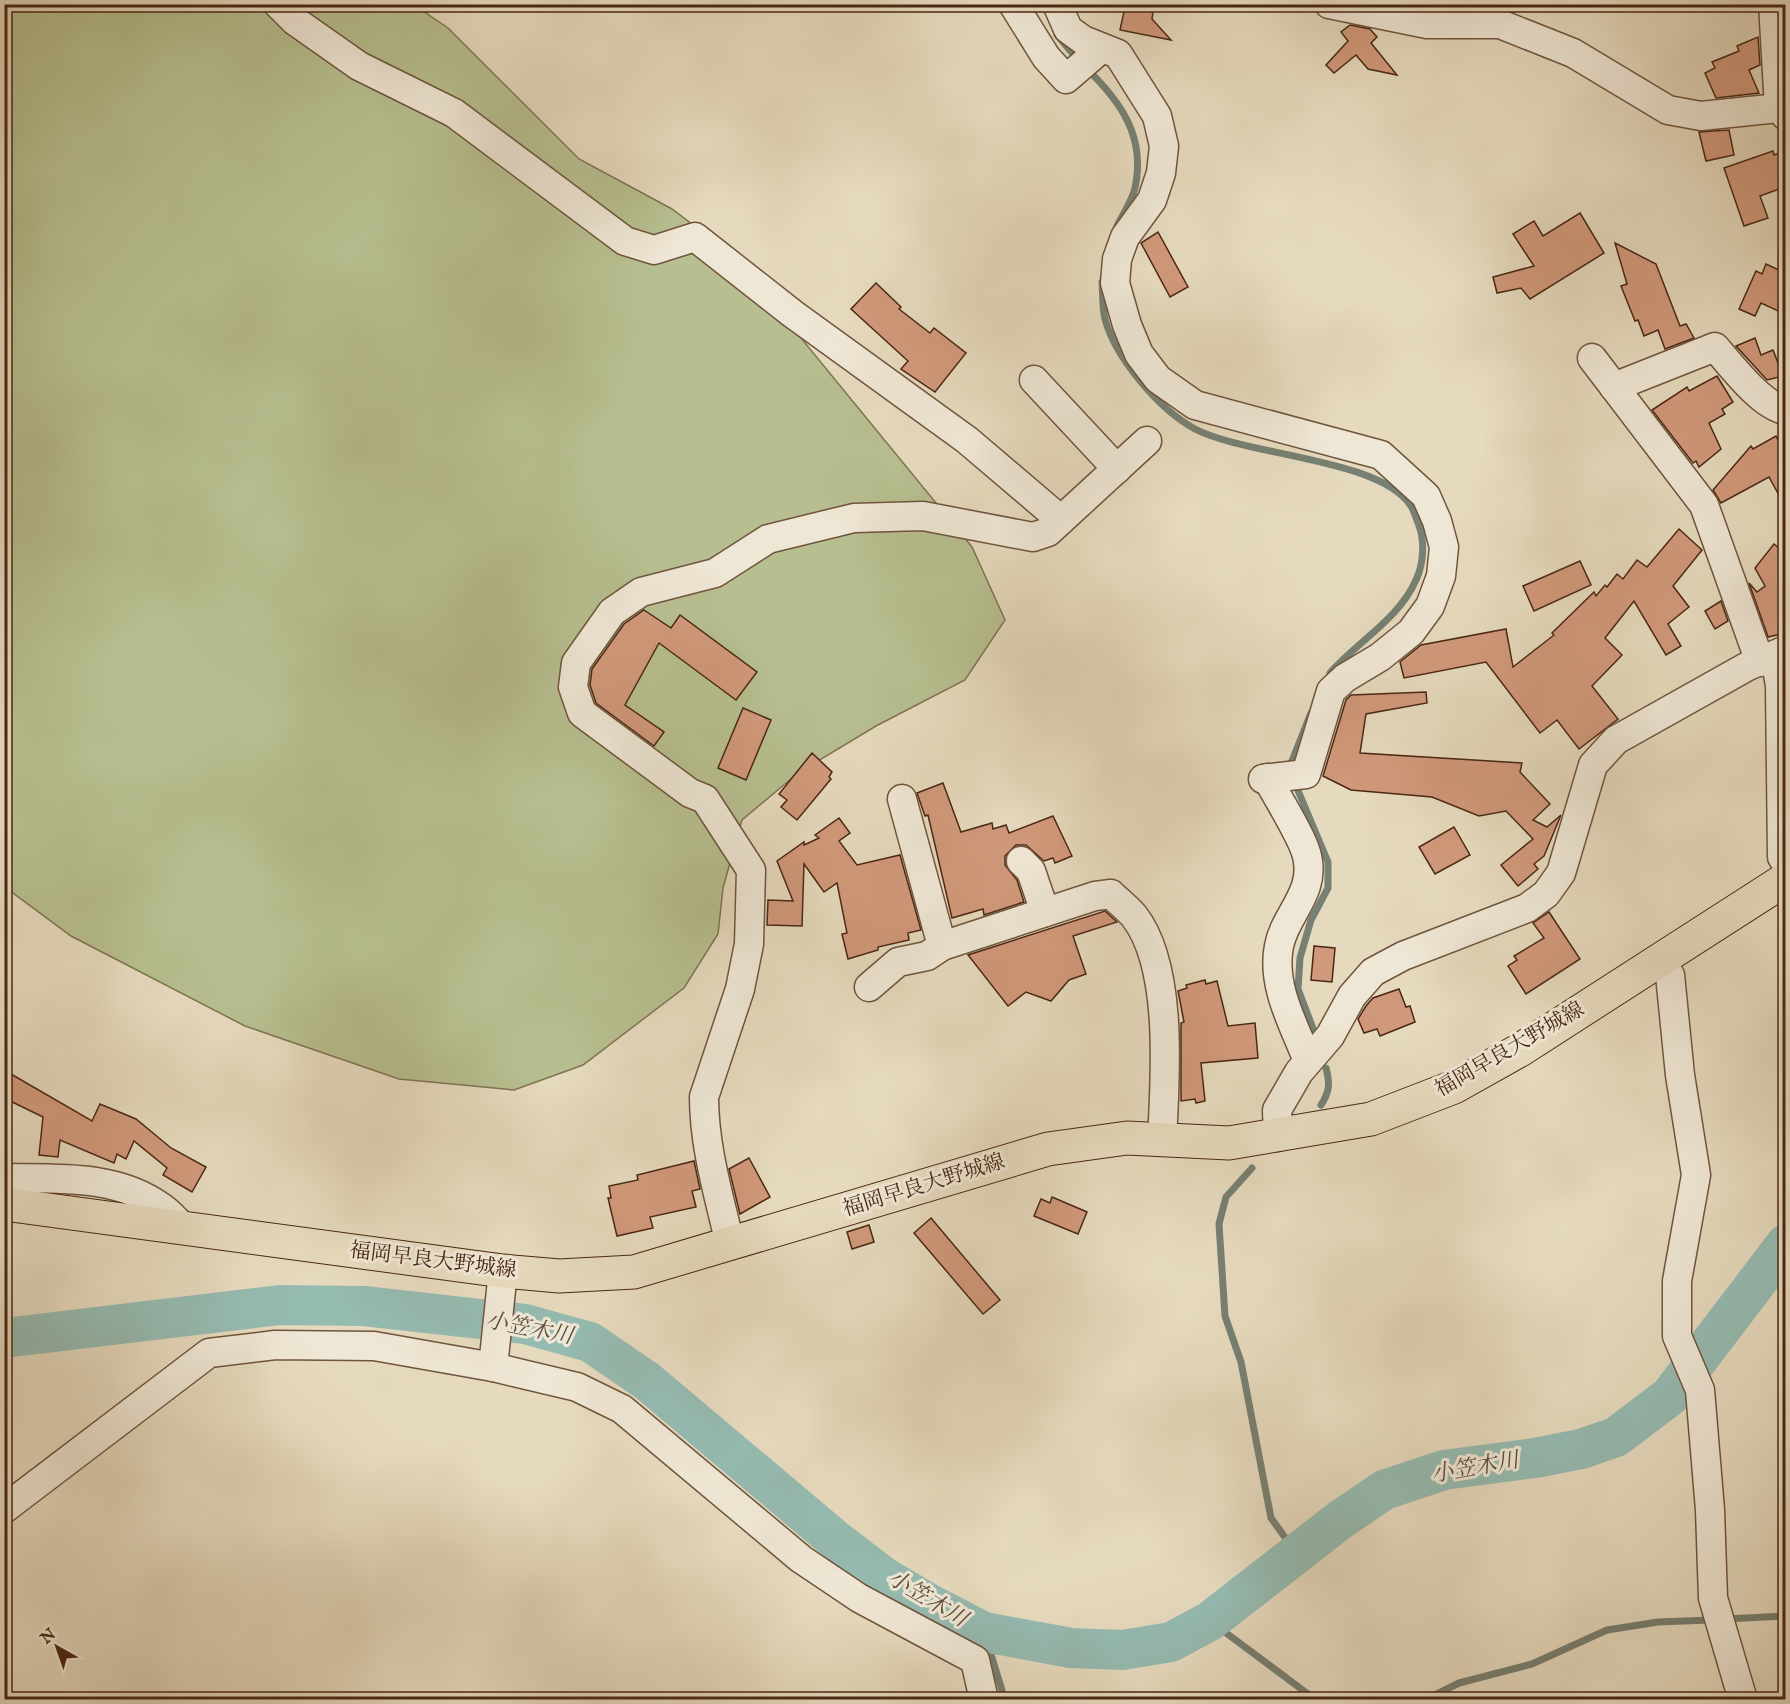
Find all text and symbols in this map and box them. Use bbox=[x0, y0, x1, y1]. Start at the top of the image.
street label: 福岡早良大野城線 bbox=[1431, 996, 1589, 1104]
street label: 福岡早良大野城線 bbox=[840, 1149, 1008, 1223]
street label: 福岡早良大野城線 bbox=[348, 1237, 518, 1285]
water label: 小笠木川 bbox=[483, 1307, 577, 1352]
water label: 小笠木川 bbox=[1429, 1446, 1523, 1489]
water label: 小笠木川 bbox=[882, 1564, 974, 1635]
north arrow bbox=[27, 1617, 87, 1677]
text: N bbox=[36, 1625, 60, 1650]

